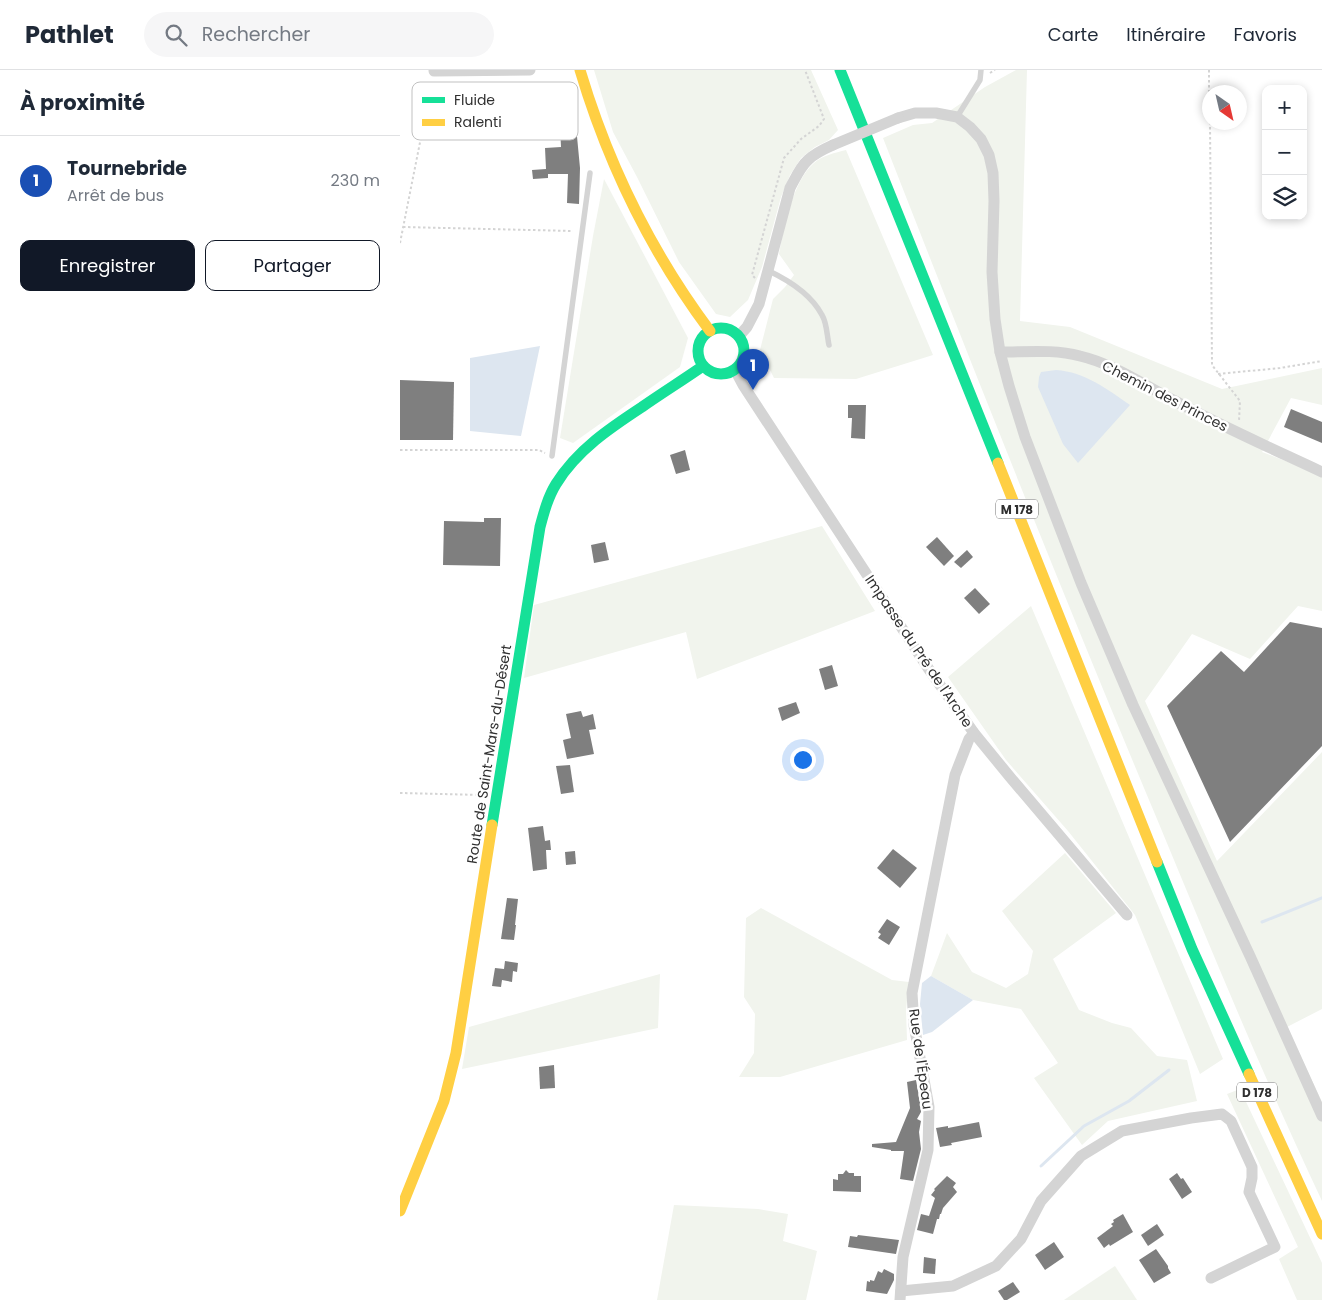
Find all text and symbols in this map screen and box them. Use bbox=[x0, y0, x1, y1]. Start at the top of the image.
search box bbox=[144, 12, 494, 57]
text: Pathlet bbox=[25, 18, 114, 51]
icon: search bbox=[162, 21, 190, 49]
text: Rechercher bbox=[202, 21, 310, 48]
text: Carte bbox=[1048, 22, 1098, 47]
text: Itinéraire bbox=[1126, 22, 1206, 47]
text: Favoris bbox=[1234, 22, 1297, 47]
legend bbox=[412, 82, 578, 140]
north arrow bbox=[1202, 85, 1247, 130]
map controls bbox=[1262, 85, 1307, 220]
button: + bbox=[1262, 85, 1307, 130]
text: À proximité bbox=[20, 88, 145, 117]
text: Fluide bbox=[454, 90, 495, 110]
text: Ralenti bbox=[454, 112, 502, 132]
button: − bbox=[1262, 130, 1307, 175]
text: Tournebride bbox=[67, 155, 187, 182]
text: 1 bbox=[33, 169, 39, 192]
text: 230 m bbox=[331, 169, 380, 192]
button: layers bbox=[1262, 175, 1307, 220]
text: Arrêt de bus bbox=[67, 184, 164, 207]
button: Enregistrer bbox=[20, 240, 195, 291]
button: Partager bbox=[205, 240, 380, 291]
pin: 1 bbox=[737, 349, 769, 390]
street label: Chemin des Princes bbox=[1099, 356, 1231, 436]
road number: M 178 bbox=[996, 499, 1038, 518]
street label: Impasse du Pré de l'Arche bbox=[860, 571, 978, 731]
street label: Route de Saint-Mars-du-Désert bbox=[462, 643, 516, 865]
your location bbox=[790, 747, 816, 773]
street label: Rue de l'Épeau bbox=[904, 1007, 938, 1111]
road number: D 178 bbox=[1237, 1082, 1277, 1102]

